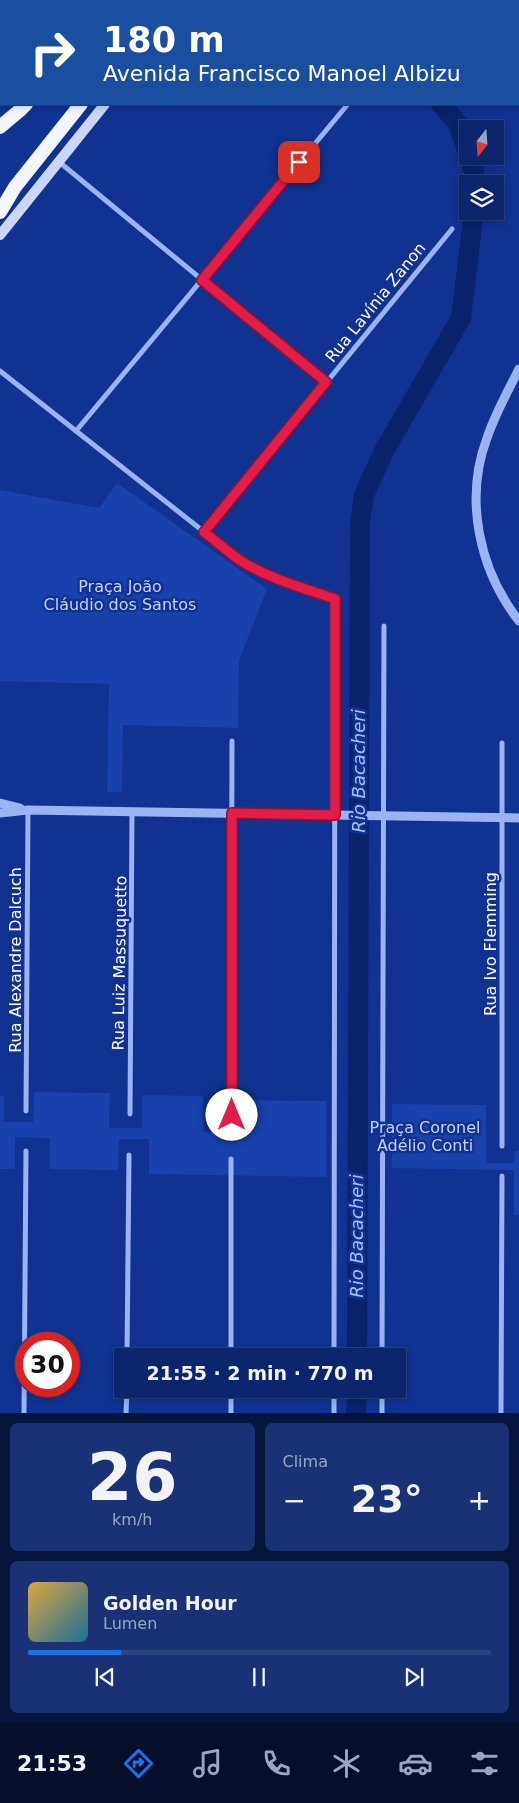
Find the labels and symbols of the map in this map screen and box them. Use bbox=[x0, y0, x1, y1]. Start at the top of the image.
north arrow bbox=[459, 120, 504, 165]
pin bbox=[278, 141, 320, 183]
street label: Rua Lavínia Zanon bbox=[321, 239, 429, 366]
park label: Praça João Cláudio dos Santos bbox=[44, 577, 196, 614]
water label: Rio Bacacheri bbox=[348, 709, 369, 833]
street label: Rua Alexandre Dalcuch bbox=[6, 867, 25, 1053]
street label: Rua Ivo Flemming bbox=[481, 872, 500, 1016]
street label: Rua Luiz Massuquetto bbox=[108, 875, 131, 1051]
position arrow bbox=[205, 1088, 257, 1140]
park label: Praça Coronel Adélio Conti bbox=[370, 1118, 480, 1155]
water label: Rio Bacacheri bbox=[346, 1174, 367, 1298]
speed limit sign: 30 bbox=[15, 1332, 80, 1397]

